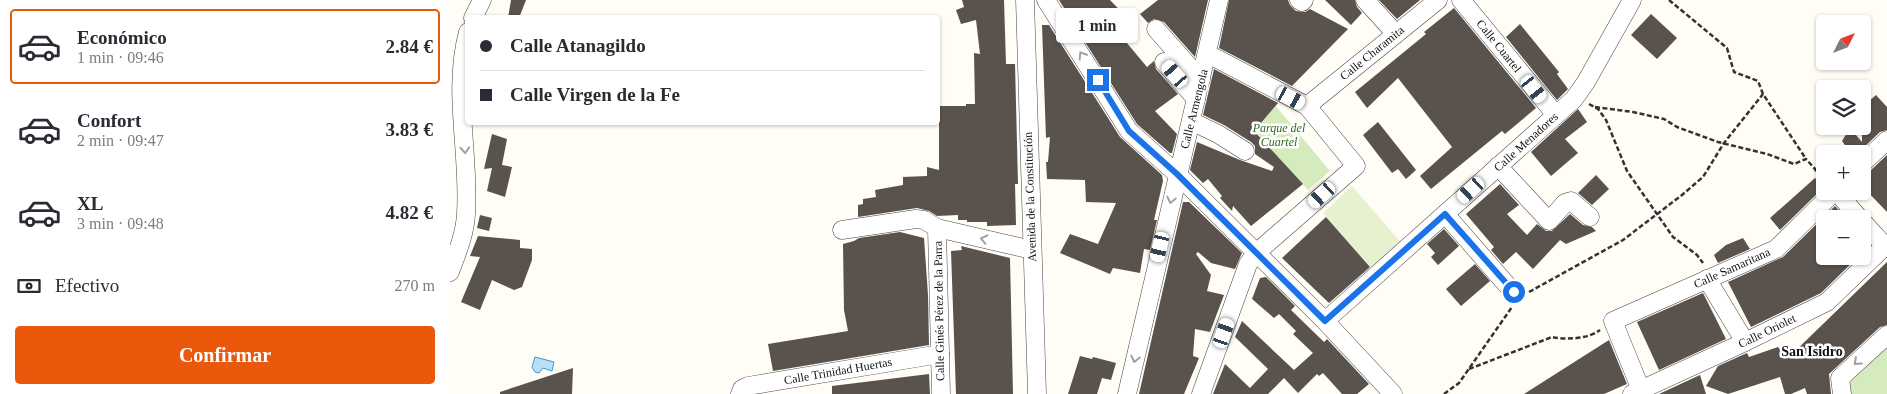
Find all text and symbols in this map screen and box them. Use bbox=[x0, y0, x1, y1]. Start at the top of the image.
callout: 1 min bbox=[1057, 8, 1139, 42]
north arrow bbox=[1816, 15, 1871, 70]
map controls bbox=[1816, 15, 1871, 265]
text: 1 min bbox=[1078, 17, 1116, 34]
street label: Calle Cuartel bbox=[1474, 17, 1525, 76]
street label: Calle Charamita bbox=[1337, 22, 1407, 83]
icon: car bbox=[17, 24, 62, 69]
text: Económico bbox=[77, 27, 167, 48]
text: Calle Atanagildo bbox=[510, 35, 646, 56]
text: 2.84 € bbox=[386, 36, 433, 57]
text: 1 min · 09:46 bbox=[77, 49, 164, 66]
one-way arrow bbox=[1078, 52, 1088, 61]
car bbox=[1159, 58, 1190, 90]
street label: Calle Armengola bbox=[1177, 67, 1211, 150]
route end bbox=[1087, 69, 1109, 91]
car bbox=[1518, 73, 1549, 105]
button: layers bbox=[1816, 80, 1871, 135]
text: Calle Virgen de la Fe bbox=[510, 84, 680, 105]
car bbox=[1274, 84, 1307, 112]
icon: car bbox=[17, 107, 62, 152]
street label: Calle Menadores bbox=[1491, 109, 1561, 175]
text: Confort bbox=[77, 110, 141, 131]
text: 3.83 € bbox=[386, 119, 433, 140]
park label: Parque del Cuartel bbox=[1252, 121, 1306, 149]
text: 2 min · 09:47 bbox=[77, 132, 164, 149]
street label: Avenida de la Constitución bbox=[1021, 132, 1039, 262]
button: + bbox=[1816, 145, 1871, 200]
one-way arrow bbox=[459, 146, 470, 154]
car bbox=[1454, 174, 1487, 206]
car bbox=[1305, 179, 1338, 211]
icon: car bbox=[17, 190, 62, 235]
text: XL bbox=[77, 193, 103, 214]
one-way arrow bbox=[1166, 196, 1177, 205]
text: 4.82 € bbox=[386, 202, 433, 223]
button: − bbox=[1816, 210, 1871, 265]
text: 3 min · 09:48 bbox=[77, 215, 164, 232]
car bbox=[1149, 231, 1170, 263]
one-way arrow bbox=[980, 234, 989, 245]
street label: Calle Ginés Pérez de la Parra bbox=[931, 240, 947, 381]
street label: Calle Samaritana bbox=[1692, 245, 1773, 291]
icon: cash bbox=[15, 272, 43, 300]
text: Efectivo bbox=[55, 275, 119, 296]
text: 270 m bbox=[395, 277, 435, 294]
route start bbox=[1503, 281, 1525, 303]
street label: Calle Oriolet bbox=[1736, 311, 1799, 351]
car bbox=[1212, 316, 1235, 350]
button: Confirmar bbox=[15, 326, 435, 384]
district label: San Isidro bbox=[1781, 344, 1843, 359]
one-way arrow bbox=[1130, 354, 1141, 363]
street label: Calle Trinidad Huertas bbox=[783, 355, 893, 387]
one-way arrow bbox=[1854, 356, 1863, 365]

